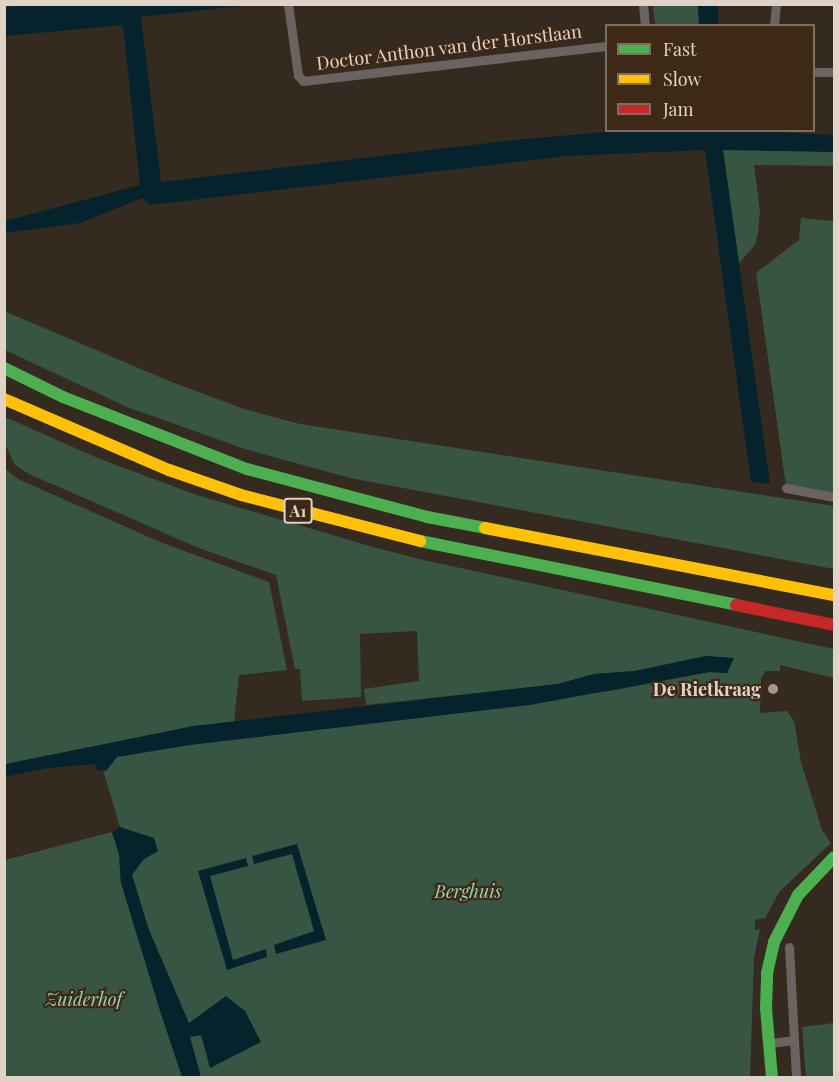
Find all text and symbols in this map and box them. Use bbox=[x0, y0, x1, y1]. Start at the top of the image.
street label: Doctor Anthon van der Horstlaan bbox=[314, 20, 584, 74]
legend bbox=[605, 24, 815, 132]
text: Fast bbox=[663, 37, 696, 61]
text: Slow bbox=[663, 67, 701, 91]
text: Jam bbox=[663, 97, 693, 121]
road number: A1 bbox=[283, 498, 313, 524]
place label: De Rietkraag bbox=[653, 678, 761, 700]
marker: De Rietkraag bbox=[766, 682, 780, 696]
park label: Berghuis bbox=[435, 880, 501, 902]
park label: Zuiderhof bbox=[46, 988, 122, 1010]

